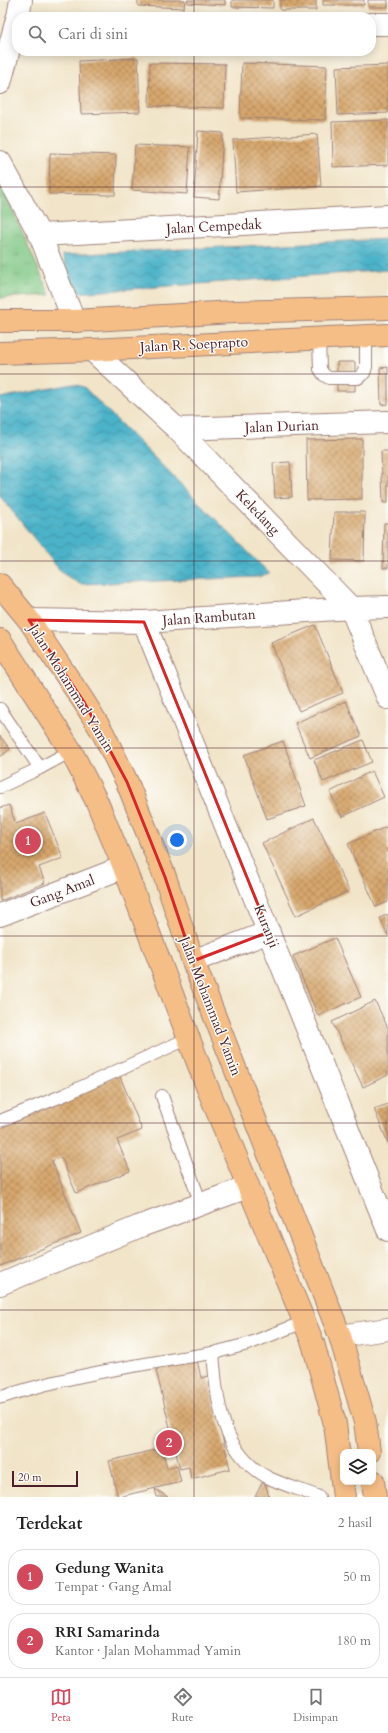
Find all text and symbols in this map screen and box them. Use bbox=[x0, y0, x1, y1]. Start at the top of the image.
search box bbox=[12, 12, 376, 56]
icon: search bbox=[26, 23, 48, 45]
text: Cari di sini bbox=[58, 24, 128, 44]
street label: Jalan Cempedak bbox=[164, 214, 263, 239]
street label: Jalan R. Soeprapto bbox=[138, 332, 249, 357]
street label: Jalan Durian bbox=[243, 416, 319, 437]
street label: Keledang bbox=[231, 486, 284, 539]
street label: Jalan Rambutan bbox=[160, 605, 256, 630]
street label: Jalan Mohammad Yamin bbox=[23, 619, 119, 756]
pin: 1 bbox=[15, 826, 41, 856]
your location bbox=[167, 830, 187, 850]
street label: Gang Amal bbox=[27, 870, 98, 913]
street label: Kuranji bbox=[249, 902, 284, 951]
street label: Jalan Mohammad Yamin bbox=[174, 932, 246, 1079]
pin: 2 bbox=[156, 1428, 182, 1458]
map controls bbox=[340, 1449, 376, 1485]
button: layers bbox=[340, 1449, 376, 1485]
scale bar bbox=[12, 1469, 78, 1488]
text: 20 m bbox=[18, 1470, 42, 1485]
text: Terdekat bbox=[16, 1512, 82, 1535]
text: 2 hasil bbox=[338, 1514, 372, 1532]
text: Gedung Wanita bbox=[55, 1558, 164, 1578]
text: 1 bbox=[27, 1568, 33, 1586]
text: 50 m bbox=[343, 1568, 371, 1586]
text: Tempat · Gang Amal bbox=[55, 1578, 172, 1596]
text: RRI Samarinda bbox=[55, 1622, 160, 1642]
text: 2 bbox=[27, 1632, 33, 1650]
text: 180 m bbox=[337, 1632, 371, 1650]
text: Kantor · Jalan Mohammad Yamin bbox=[55, 1642, 241, 1660]
tab: Peta bbox=[50, 1686, 72, 1725]
tab: Rute bbox=[171, 1686, 194, 1725]
tab: Disimpan bbox=[293, 1686, 338, 1725]

